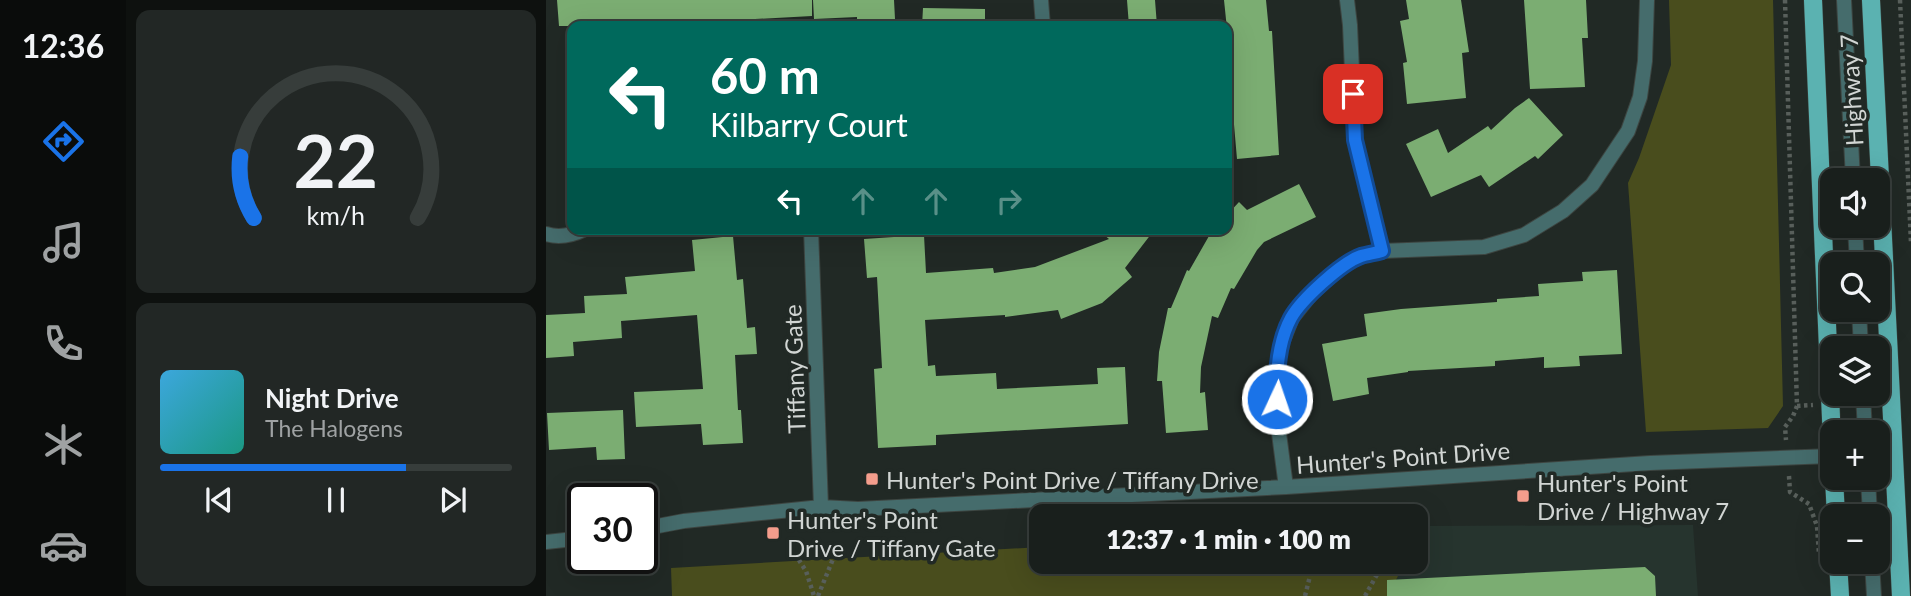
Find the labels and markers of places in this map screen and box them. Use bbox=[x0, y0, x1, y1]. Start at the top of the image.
pin bbox=[1323, 64, 1383, 124]
place label: Hunter's Point Drive / Tiffany Drive bbox=[886, 465, 1259, 494]
place label: Hunter's Point Drive / Highway 7 bbox=[1537, 468, 1729, 525]
marker: Hunter's Point Drive / Tiffany Drive bbox=[864, 471, 880, 487]
marker: Hunter's Point Drive / Highway 7 bbox=[1515, 488, 1531, 504]
place label: Hunter's Point Drive / Tiffany Gate bbox=[787, 505, 996, 562]
marker: Hunter's Point Drive / Tiffany Gate bbox=[765, 525, 781, 541]

